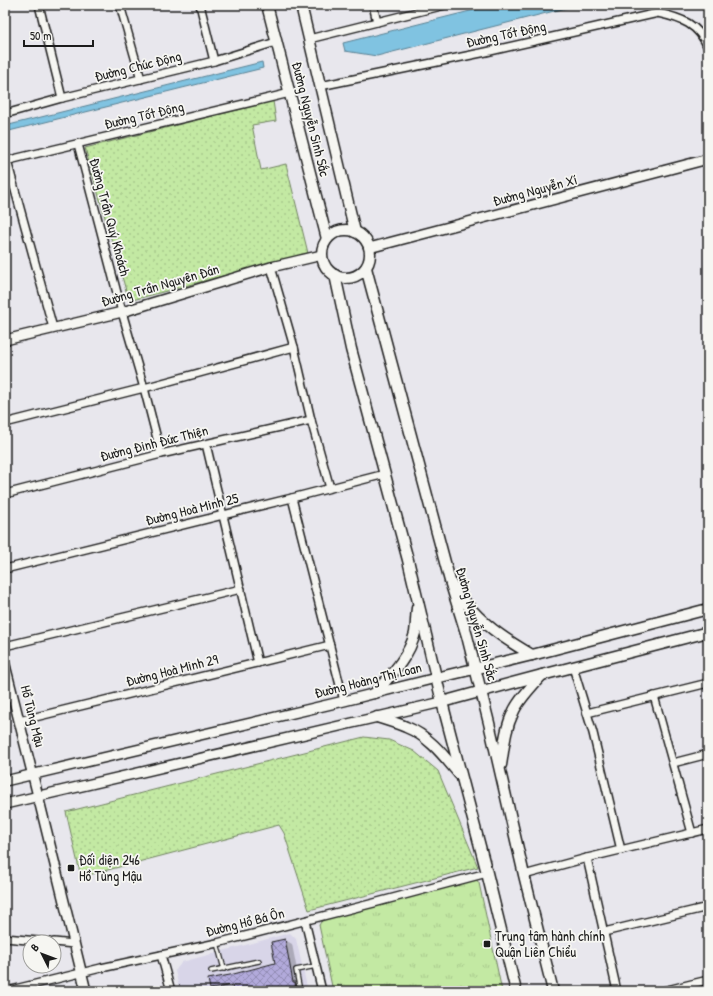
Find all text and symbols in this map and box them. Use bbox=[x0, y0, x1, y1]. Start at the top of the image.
street label: Đường Tốt Động bbox=[464, 16, 548, 52]
scale bar bbox=[24, 22, 93, 48]
text: 50 m bbox=[30, 27, 51, 44]
street label: Đường Chúc Động bbox=[93, 46, 183, 86]
street label: Đường Nguyễn Sinh Sắc bbox=[287, 60, 335, 179]
street label: Đường Tốt Động bbox=[102, 96, 186, 134]
street label: Đường Trần Quý Khoách bbox=[85, 156, 135, 278]
street label: Đường Nguyễn Xí bbox=[491, 169, 579, 211]
street label: Đường Trần Nguyên Đán bbox=[99, 259, 221, 311]
street label: Đường Đinh Đức Thiện bbox=[98, 420, 210, 466]
street label: Đường Hoà Minh 25 bbox=[143, 488, 241, 530]
street label: Đường Nguyễn Sinh Sắc bbox=[451, 565, 503, 684]
street label: Đường Hoà Minh 29 bbox=[124, 649, 220, 691]
street label: Đường Hoàng Thị Loan bbox=[312, 657, 424, 703]
street label: Hồ Tùng Mậu bbox=[16, 683, 50, 749]
place label: Đối diện 246 Hồ Tùng Mậu bbox=[79, 850, 142, 886]
marker: Đối diện 246 Hồ Tùng Mậu bbox=[66, 863, 76, 873]
street label: Đường Hồ Bá Ôn bbox=[204, 903, 286, 941]
place label: Trung tâm hành chính Quận Liên Chiểu bbox=[495, 926, 605, 961]
north arrow bbox=[22, 934, 62, 974]
marker: Trung tâm hành chính Quận Liên Chiểu bbox=[482, 939, 492, 949]
text: B bbox=[28, 940, 42, 954]

